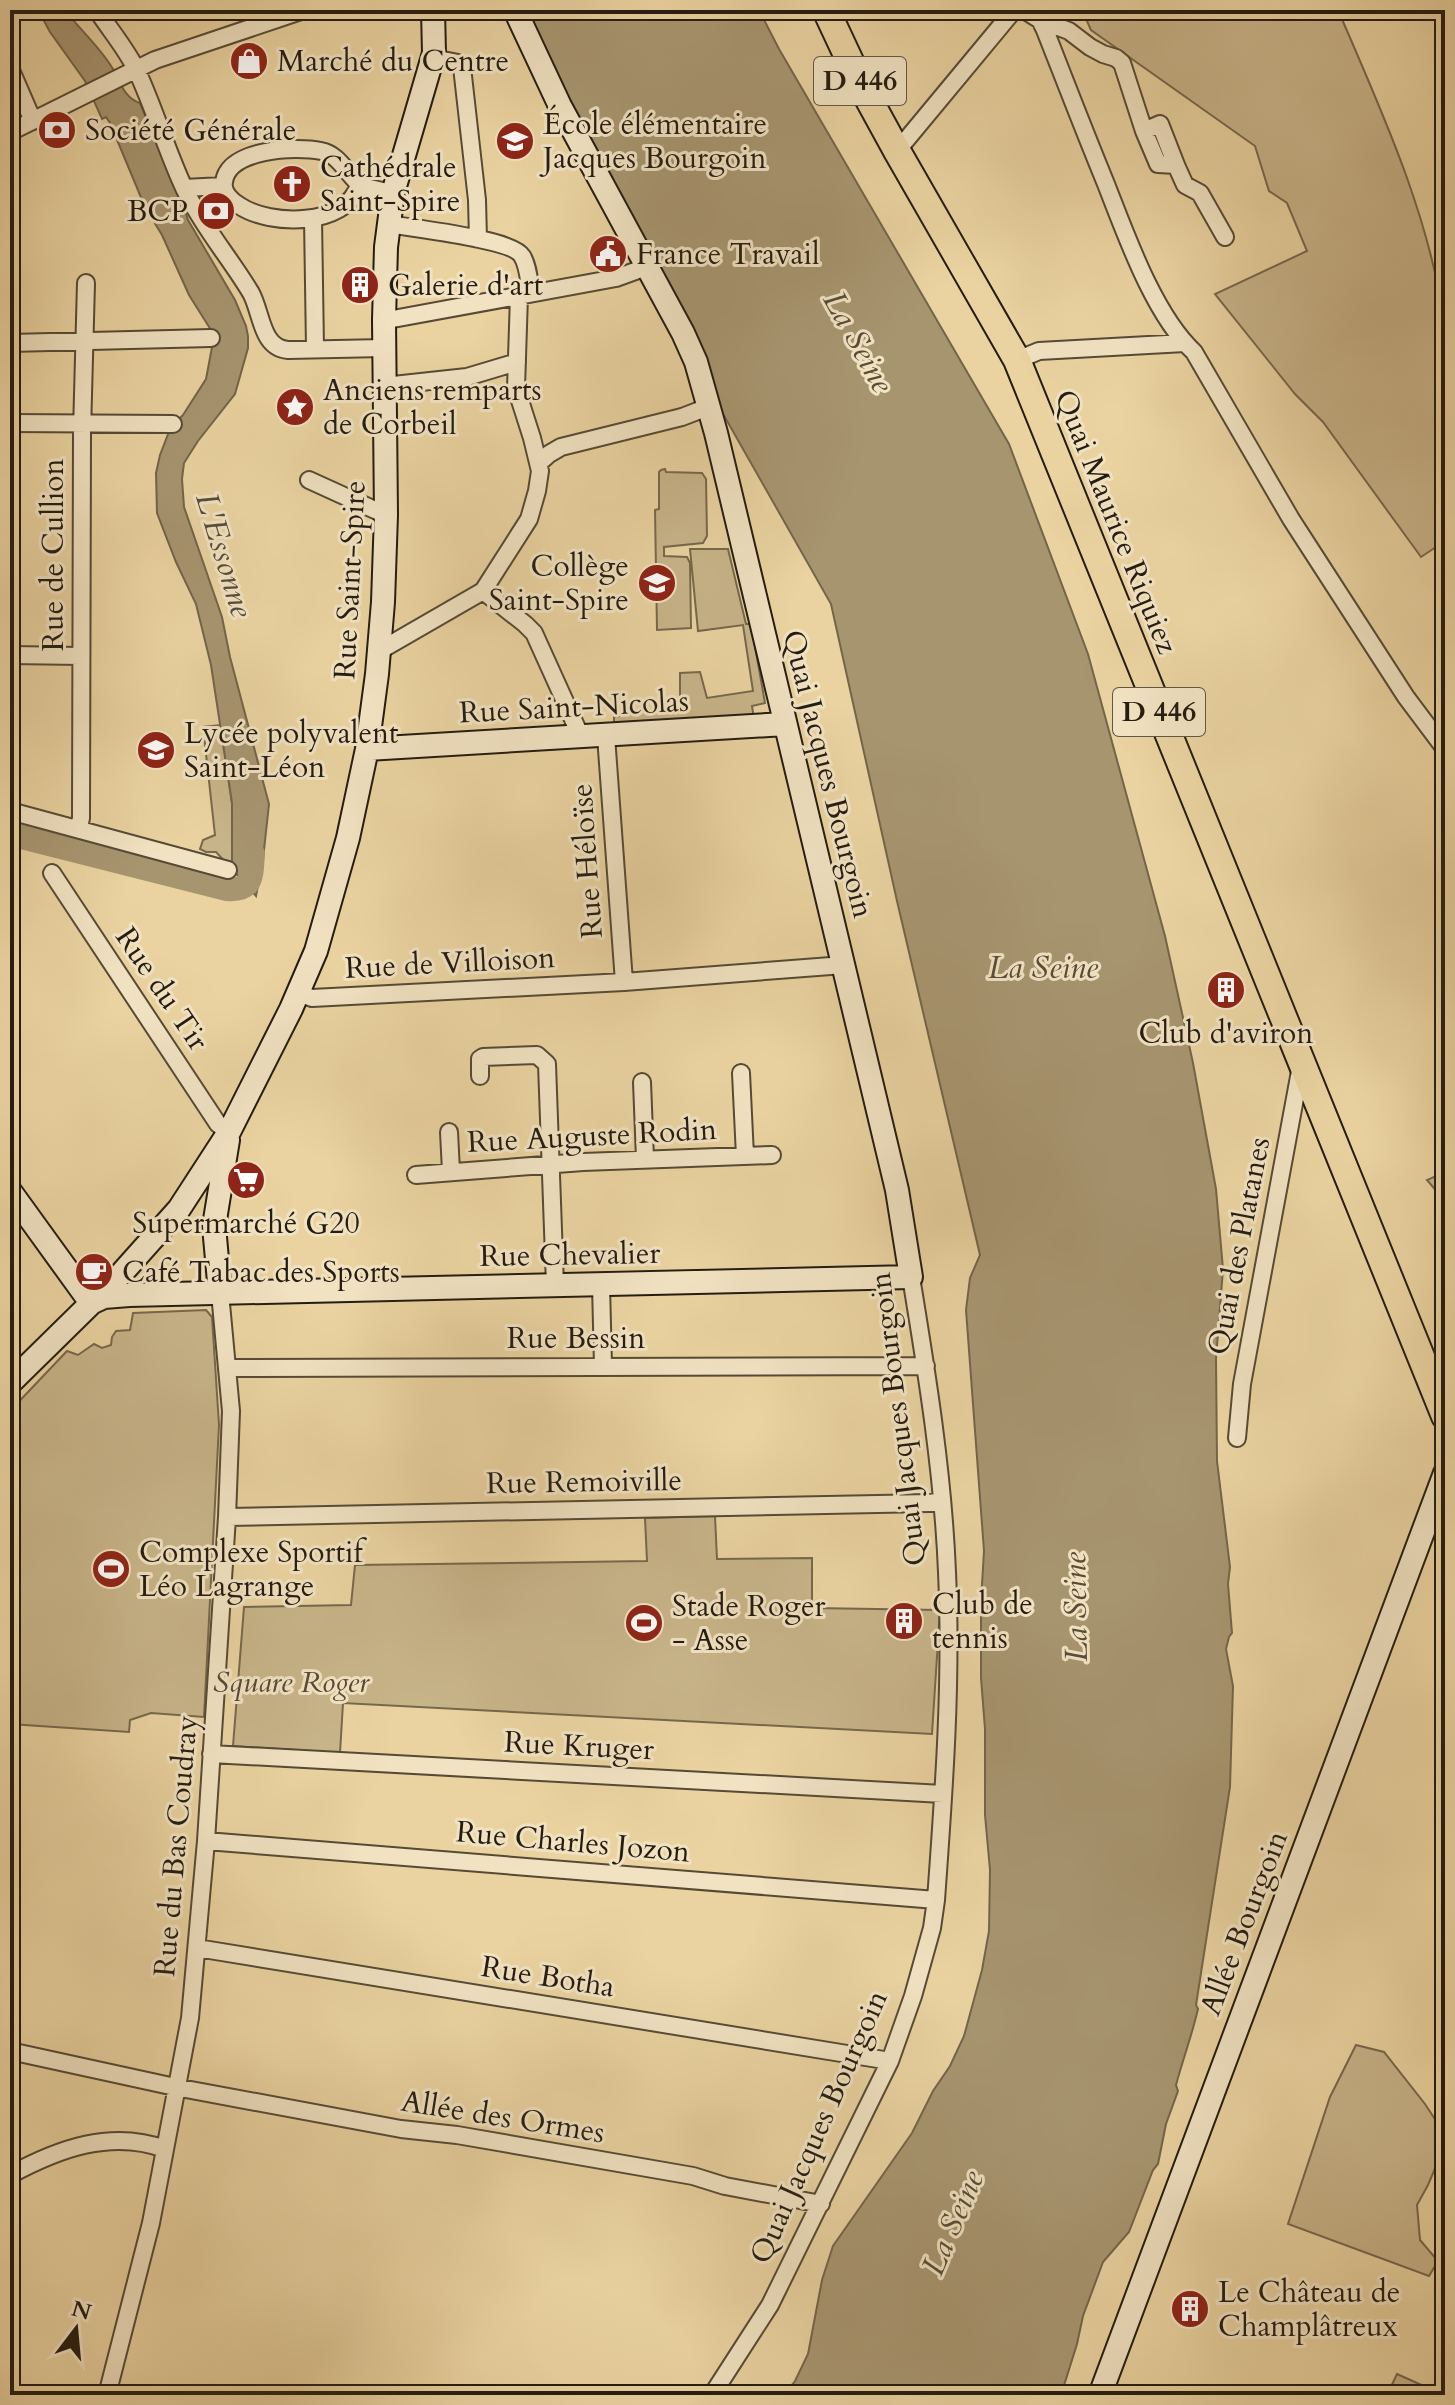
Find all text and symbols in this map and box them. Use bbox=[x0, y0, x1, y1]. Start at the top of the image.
shop icon: Marché du Centre bbox=[228, 40, 270, 82]
place label: Marché du Centre bbox=[277, 41, 509, 82]
road number: D 446 bbox=[814, 57, 906, 105]
place label: École élémentaire Jacques Bourgoin bbox=[539, 104, 767, 179]
bank icon: Société Générale bbox=[36, 109, 78, 151]
place label: Société Générale bbox=[85, 110, 296, 151]
school or university icon: École élémentaire Jacques Bourgoin bbox=[494, 120, 536, 162]
place label: Cathédrale Saint-Spire bbox=[320, 147, 460, 222]
church icon: Cathédrale Saint-Spire bbox=[271, 163, 313, 205]
bank icon: BCP bbox=[195, 190, 237, 232]
place label: BCP bbox=[127, 191, 188, 232]
public building icon: France Travail bbox=[587, 233, 629, 275]
place label: France Travail bbox=[636, 234, 820, 275]
building icon: Galerie d'art bbox=[339, 264, 381, 306]
place label: Galerie d'art bbox=[388, 265, 544, 306]
water label: La Seine bbox=[812, 283, 904, 401]
place label: Anciens remparts de Corbeil bbox=[323, 370, 542, 445]
street label: Quai Maurice Riquiez bbox=[1044, 384, 1188, 661]
place icon: Anciens remparts de Corbeil bbox=[274, 386, 316, 428]
street label: Rue de Cullion bbox=[33, 459, 74, 651]
street label: Rue Saint-Spire bbox=[324, 479, 376, 681]
water label: L'Essonne bbox=[184, 487, 264, 624]
place label: Collège Saint-Spire bbox=[489, 546, 629, 621]
school or university icon: Collège Saint-Spire bbox=[636, 562, 678, 604]
street label: Quai Jacques Bourgoin bbox=[772, 626, 884, 922]
street label: Rue Saint-Nicolas bbox=[458, 681, 690, 733]
road number: D 446 bbox=[1113, 688, 1205, 736]
place label: Lycée polyvalent Saint-Léon bbox=[184, 713, 399, 788]
school or university icon: Lycée polyvalent Saint-Léon bbox=[135, 729, 177, 771]
street label: Rue Héloïse bbox=[561, 782, 613, 940]
street label: Rue du Tir bbox=[106, 919, 218, 1059]
street label: Rue de Villoison bbox=[344, 937, 556, 989]
water label: La Seine bbox=[988, 946, 1099, 990]
building icon: Club d'aviron bbox=[1205, 969, 1247, 1011]
place label: Club d'aviron bbox=[1139, 1013, 1313, 1054]
street label: Rue Auguste Rodin bbox=[466, 1109, 718, 1163]
street label: Quai des Platanes bbox=[1198, 1134, 1280, 1358]
supermarket icon: Supermarché G20 bbox=[225, 1159, 267, 1201]
place label: Supermarché G20 bbox=[132, 1203, 360, 1244]
street label: Rue Chevalier bbox=[479, 1233, 661, 1277]
cafe icon: Café Tabac des Sports bbox=[73, 1251, 115, 1293]
place label: Café Tabac des Sports bbox=[122, 1252, 400, 1293]
street label: Quai Jacques Bourgoin bbox=[860, 1270, 936, 1568]
street label: Rue Bessin bbox=[507, 1318, 645, 1359]
street label: Rue Remoiville bbox=[486, 1460, 682, 1504]
place label: Complexe Sportif Léo Lagrange bbox=[139, 1532, 367, 1607]
sports icon: Complexe Sportif Léo Lagrange bbox=[90, 1548, 132, 1590]
water label: La Seine bbox=[1053, 1551, 1099, 1662]
place label: Club de tennis bbox=[932, 1584, 1033, 1659]
place label: Stade Roger - Asse bbox=[672, 1586, 826, 1661]
building icon: Club de tennis bbox=[883, 1600, 925, 1642]
sports icon: Stade Roger - Asse bbox=[623, 1602, 665, 1644]
park label: Square Roger bbox=[213, 1662, 370, 1703]
street label: Rue du Bas Coudray bbox=[144, 1713, 208, 1978]
street label: Rue Kruger bbox=[503, 1722, 655, 1770]
street label: Rue Charles Jozon bbox=[454, 1811, 692, 1873]
street label: Allée Bourgoin bbox=[1190, 1825, 1298, 2021]
street label: Rue Botha bbox=[478, 1946, 618, 2008]
street label: Quai Jacques Bourgoin bbox=[740, 1984, 898, 2270]
street label: Allée des Ormes bbox=[398, 2081, 608, 2153]
water label: La Seine bbox=[911, 2163, 995, 2282]
place label: Le Château de Champlâtreux bbox=[1218, 2272, 1400, 2347]
building icon: Le Château de Champlâtreux bbox=[1169, 2288, 1211, 2330]
north arrow bbox=[36, 2289, 116, 2369]
text: N bbox=[68, 2294, 95, 2328]

